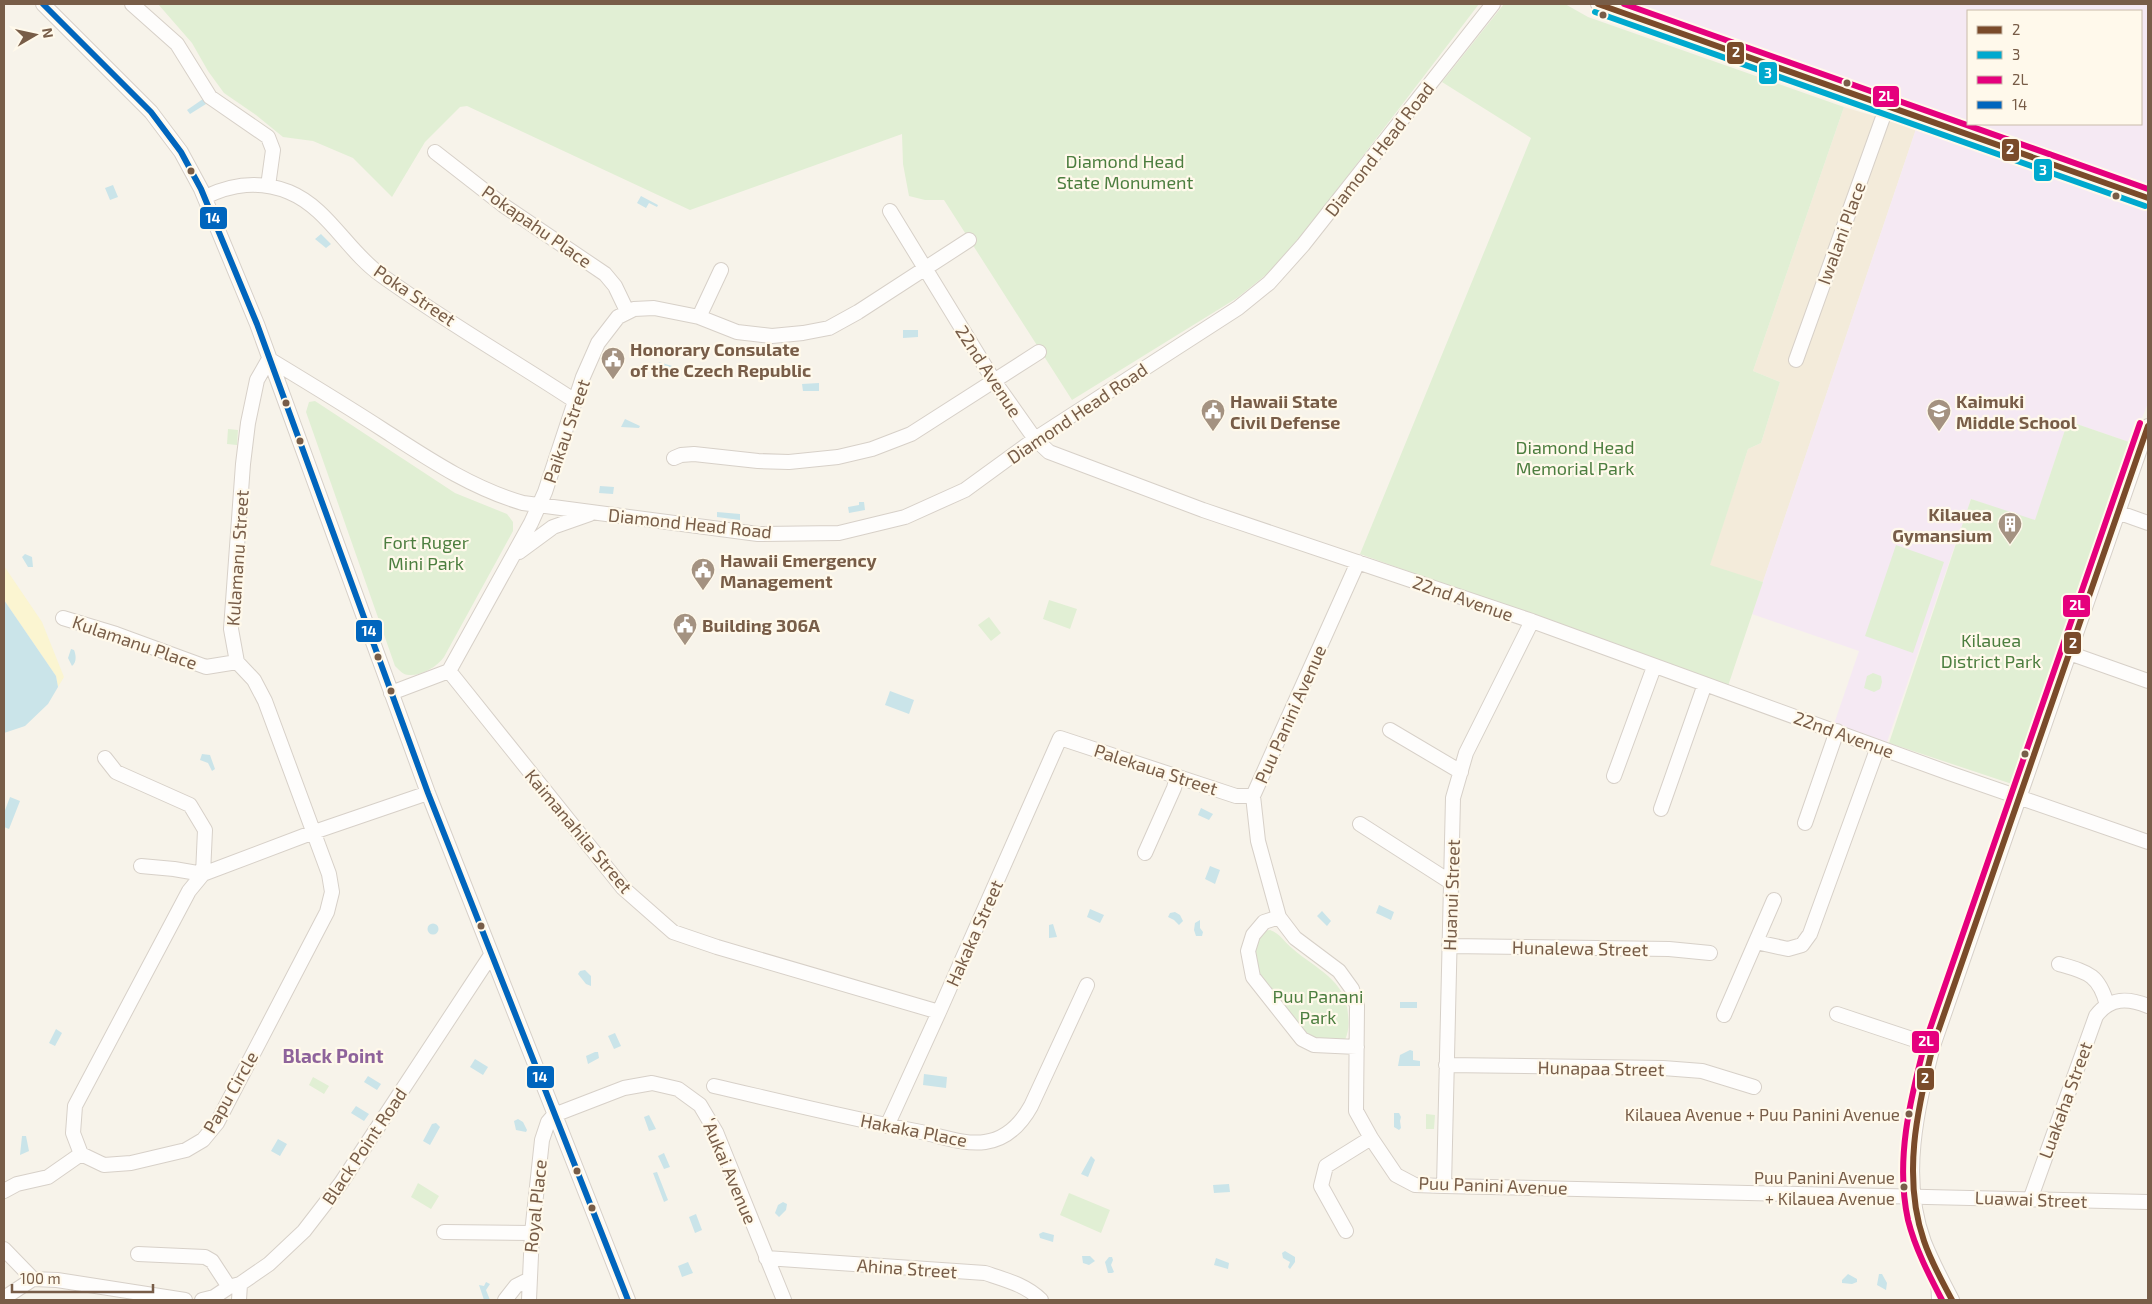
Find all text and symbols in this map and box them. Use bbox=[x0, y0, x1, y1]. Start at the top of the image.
north arrow bbox=[10, 10, 60, 60]
unlabelled marker bbox=[1598, 10, 1608, 20]
legend bbox=[1967, 10, 2142, 125]
text: 2 bbox=[2012, 20, 2020, 38]
text: N bbox=[39, 27, 58, 39]
line badge: 2 bbox=[1726, 41, 1745, 65]
text: 2 bbox=[1732, 43, 1740, 60]
text: 3 bbox=[2012, 45, 2020, 63]
line badge: 3 bbox=[1758, 61, 1778, 85]
text: 3 bbox=[1764, 64, 1772, 81]
text: 2L bbox=[2012, 70, 2028, 88]
street label: Diamond Head Road bbox=[1320, 77, 1438, 221]
unlabelled marker bbox=[1842, 78, 1852, 88]
line badge: 2L bbox=[1872, 85, 1900, 108]
text: 2L bbox=[1878, 87, 1894, 104]
text: 14 bbox=[2012, 95, 2027, 113]
line badge: 2 bbox=[2001, 138, 2020, 162]
text: 2 bbox=[2006, 140, 2014, 157]
park label: Diamond Head State Monument bbox=[1057, 150, 1194, 193]
line badge: 3 bbox=[2033, 158, 2053, 182]
text: 3 bbox=[2039, 161, 2047, 178]
unlabelled marker bbox=[186, 166, 196, 176]
street label: Iwalani Place bbox=[1812, 179, 1870, 287]
street label: Pokapahu Place bbox=[478, 180, 596, 272]
unlabelled marker bbox=[2111, 191, 2121, 201]
line badge: 14 bbox=[199, 206, 228, 230]
text: 14 bbox=[206, 209, 221, 226]
street label: Poka Street bbox=[370, 260, 460, 330]
street label: 22nd Avenue bbox=[951, 321, 1027, 421]
place label: Honorary Consulate of the Czech Republic bbox=[630, 338, 811, 381]
public building icon: Honorary Consulate of the Czech Republic bbox=[600, 346, 626, 380]
street label: Diamond Head Road bbox=[1003, 358, 1151, 468]
street label: Paikau Street bbox=[538, 376, 594, 486]
place label: Hawaii State Civil Defense bbox=[1230, 390, 1340, 433]
place label: Kaimuki Middle School bbox=[1956, 390, 2077, 433]
unlabelled marker bbox=[281, 398, 291, 408]
public building icon: Hawaii State Civil Defense bbox=[1200, 398, 1226, 432]
school or university icon: Kaimuki Middle School bbox=[1926, 398, 1952, 432]
unlabelled marker bbox=[295, 436, 305, 446]
park label: Diamond Head Memorial Park bbox=[1516, 436, 1634, 479]
street label: Kulamanu Street bbox=[221, 489, 253, 627]
street label: Diamond Head Road bbox=[607, 503, 773, 543]
place label: Kilauea Gymansium bbox=[1892, 503, 1992, 546]
building icon: Kilauea Gymansium bbox=[1997, 511, 2023, 545]
park label: Fort Ruger Mini Park bbox=[383, 531, 469, 574]
place label: Hawaii Emergency Management bbox=[720, 549, 878, 592]
public building icon: Hawaii Emergency Management bbox=[690, 557, 716, 591]
street label: 22nd Avenue bbox=[1410, 571, 1516, 625]
line badge: 2L bbox=[2062, 594, 2091, 618]
text: 2L bbox=[2069, 596, 2085, 613]
street label: Kulamanu Place bbox=[70, 610, 200, 674]
public building icon: Building 306A bbox=[672, 612, 698, 646]
place label: Building 306A bbox=[702, 614, 820, 636]
line badge: 14 bbox=[355, 619, 383, 643]
text: 14 bbox=[362, 622, 377, 639]
park label: Kilauea District Park bbox=[1941, 629, 2041, 672]
line badge: 2 bbox=[2063, 631, 2082, 655]
text: 2 bbox=[2069, 634, 2077, 651]
street label: Puu Panini Avenue bbox=[1250, 641, 1330, 787]
unlabelled marker bbox=[373, 652, 383, 662]
unlabelled marker bbox=[386, 686, 396, 696]
street label: 22nd Avenue bbox=[1791, 706, 1897, 762]
street label: Palekaua Street bbox=[1091, 739, 1221, 799]
unlabelled marker bbox=[2020, 749, 2030, 759]
street label: Kaimanahila Street bbox=[521, 764, 637, 898]
street label: Huanui Street bbox=[1438, 839, 1464, 951]
street label: Hakaka Street bbox=[941, 876, 1007, 990]
unlabelled marker bbox=[476, 921, 486, 931]
street label: Hunalewa Street bbox=[1512, 936, 1648, 960]
park label: Puu Panani Park bbox=[1273, 985, 1363, 1028]
line badge: 2L bbox=[1911, 1030, 1940, 1054]
text: 2L bbox=[1918, 1032, 1934, 1049]
street label: Luakaha Street bbox=[2034, 1038, 2096, 1161]
district label: Black Point bbox=[283, 1044, 384, 1067]
street label: Papu Circle bbox=[198, 1047, 262, 1137]
street label: Hunapaa Street bbox=[1537, 1056, 1665, 1080]
line badge: 14 bbox=[526, 1065, 555, 1089]
line badge: 2 bbox=[1916, 1067, 1935, 1091]
text: 14 bbox=[533, 1068, 548, 1085]
text: 2 bbox=[1921, 1069, 1929, 1086]
street label: Black Point Road bbox=[317, 1083, 411, 1209]
place label: Kilauea Avenue + Puu Panini Avenue bbox=[1625, 1104, 1900, 1124]
street label: Hakaka Place bbox=[859, 1109, 969, 1151]
marker: Kilauea Avenue + Puu Panini Avenue bbox=[1904, 1109, 1914, 1119]
street label: ʻAukai Avenue bbox=[698, 1115, 762, 1227]
street label: Royal Place bbox=[519, 1158, 551, 1254]
unlabelled marker bbox=[572, 1166, 582, 1176]
place label: Puu Panini Avenue + Kilauea Avenue bbox=[1754, 1167, 1895, 1208]
street label: Puu Panini Avenue bbox=[1418, 1171, 1568, 1199]
marker: Puu Panini Avenue + Kilauea Avenue bbox=[1899, 1182, 1909, 1192]
street label: Luawai Street bbox=[1974, 1186, 2088, 1212]
unlabelled marker bbox=[587, 1203, 597, 1213]
street label: Ahina Street bbox=[856, 1254, 958, 1282]
scale bar bbox=[12, 1262, 154, 1294]
text: 100 m bbox=[20, 1269, 61, 1287]

